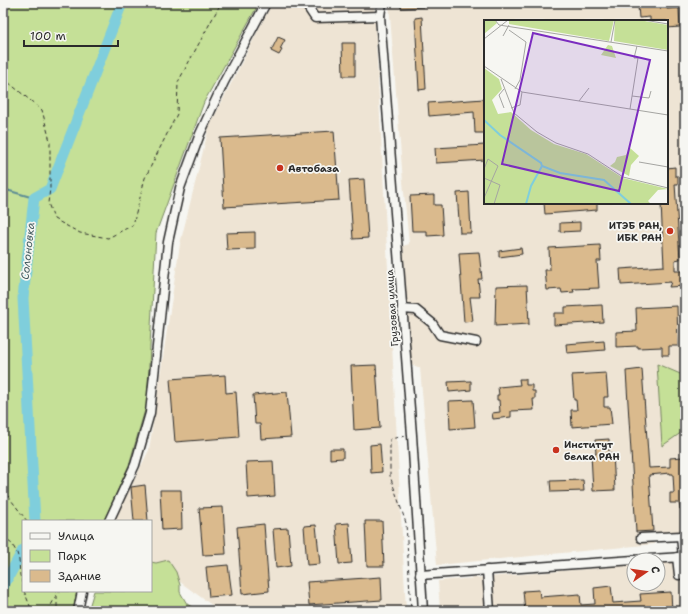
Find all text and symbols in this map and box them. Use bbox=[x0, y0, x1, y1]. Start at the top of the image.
inset map bbox=[484, 20, 668, 204]
scale bar bbox=[24, 22, 118, 48]
text: 100 m bbox=[30, 28, 66, 44]
place label: Автобаза bbox=[288, 162, 339, 175]
marker: Автобаза bbox=[275, 163, 285, 173]
place label: ИТЭБ РАН, ИБК РАН bbox=[609, 219, 662, 244]
water label: Солоновка bbox=[18, 221, 38, 280]
marker: ИТЭБ РАН, ИБК РАН bbox=[665, 226, 675, 236]
street label: Грузовая улица bbox=[383, 268, 401, 347]
place label: Институт белка РАН bbox=[564, 438, 620, 463]
marker: Институт белка РАН bbox=[551, 445, 561, 455]
legend bbox=[22, 520, 152, 592]
text: Улица bbox=[58, 528, 95, 544]
text: Парк bbox=[58, 548, 87, 564]
north arrow bbox=[626, 552, 666, 592]
text: С bbox=[647, 565, 663, 575]
text: Здание bbox=[58, 568, 102, 584]

